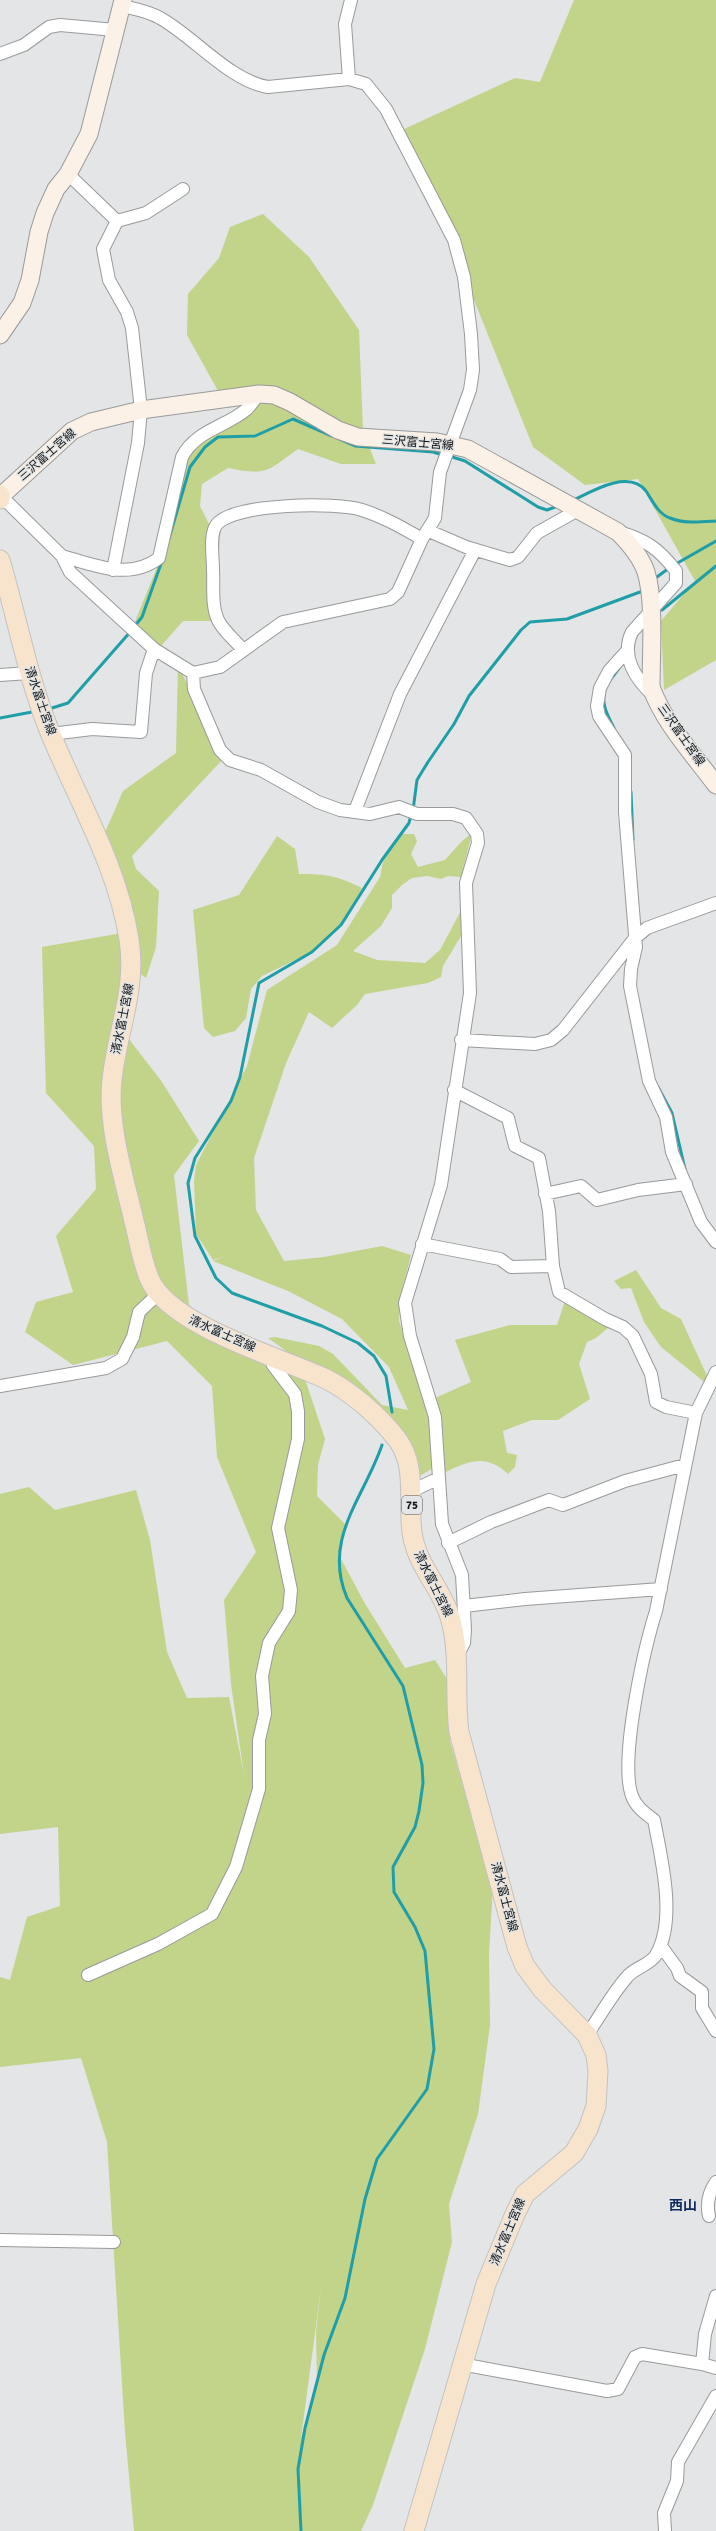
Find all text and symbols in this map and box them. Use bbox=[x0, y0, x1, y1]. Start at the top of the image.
street label: 三沢富士宮線 bbox=[15, 426, 79, 484]
street label: 三沢富士宮線 bbox=[381, 432, 455, 454]
street label: 清水富士宮線 bbox=[21, 665, 59, 737]
street label: 三沢富士宮線 bbox=[654, 701, 708, 769]
street label: 清水富士宮線 bbox=[109, 982, 137, 1056]
street label: 清水富士宮線 bbox=[186, 1313, 258, 1355]
road number: 75 bbox=[402, 1496, 422, 1514]
street label: 清水富士宮線 bbox=[410, 1548, 456, 1620]
street label: 清水富士宮線 bbox=[487, 1860, 521, 1934]
street label: 清水富士宮線 bbox=[487, 2196, 529, 2268]
district label: 西山 bbox=[669, 2197, 697, 2214]

